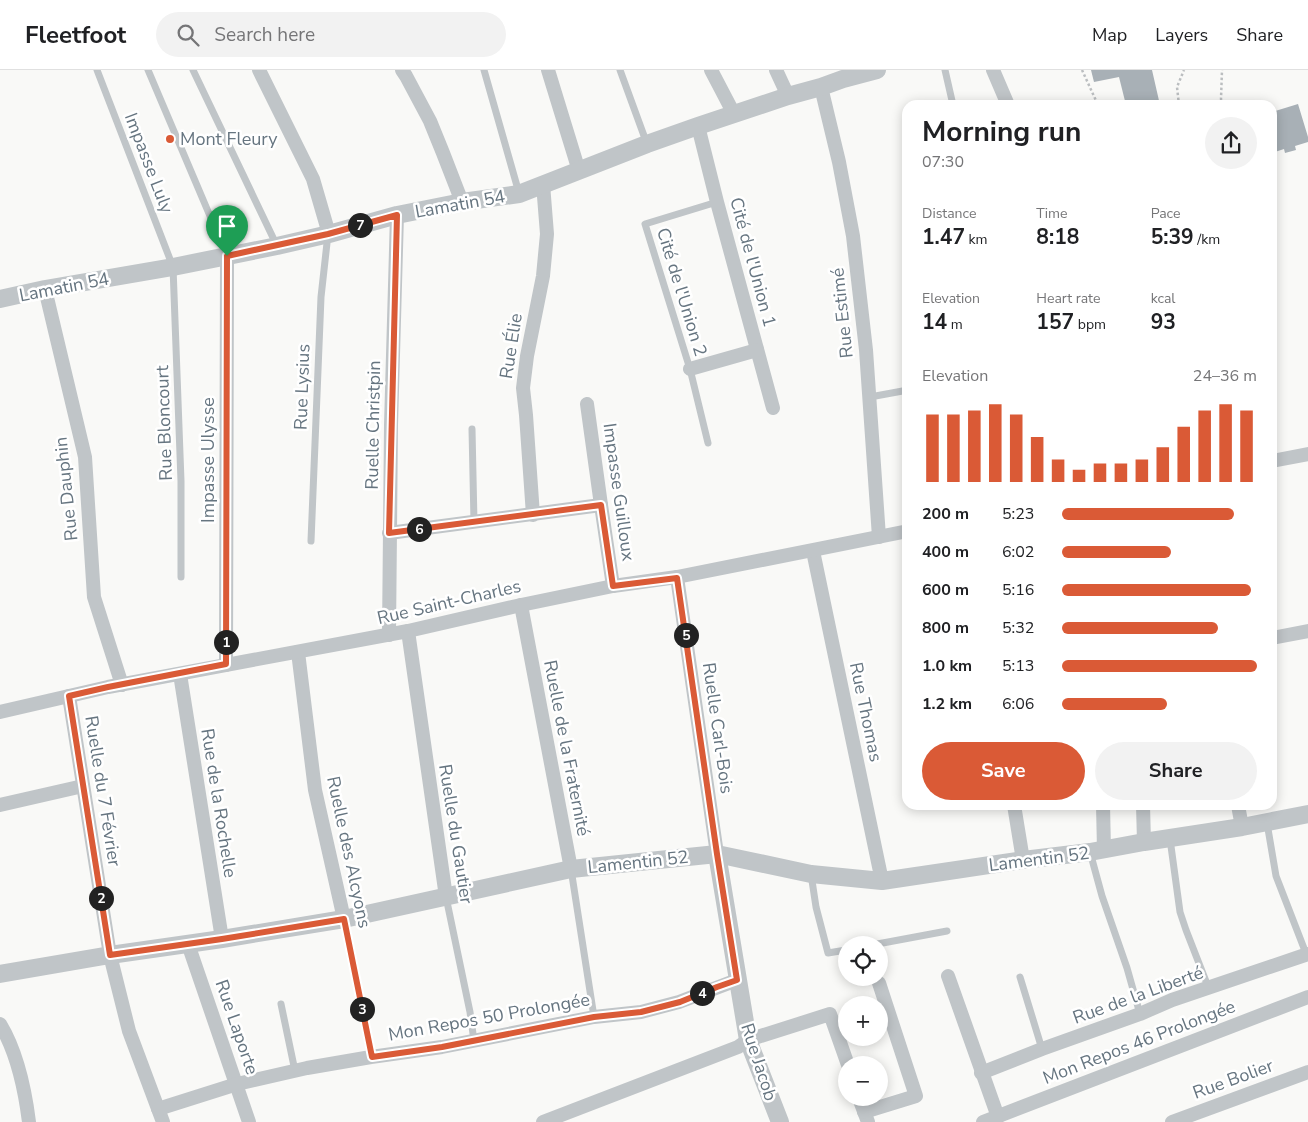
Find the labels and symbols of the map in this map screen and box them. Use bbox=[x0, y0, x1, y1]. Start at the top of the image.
street label: Impasse Luly bbox=[119, 109, 179, 217]
place label: Mont Fleury bbox=[180, 127, 278, 151]
marker: Mont Fleury bbox=[164, 133, 176, 145]
street label: Lamatin 54 bbox=[413, 184, 507, 224]
street label: Cité de l'Union 1 bbox=[724, 195, 782, 329]
pin bbox=[206, 205, 248, 256]
pin: 7 bbox=[348, 212, 372, 238]
street label: Cité de l'Union 2 bbox=[651, 225, 713, 359]
street label: Lamatin 54 bbox=[17, 266, 111, 307]
street label: Rue Estimé bbox=[825, 267, 859, 359]
street label: Rue Élie bbox=[494, 312, 528, 380]
street label: Rue Lysius bbox=[289, 344, 315, 430]
street label: Ruelle Christpin bbox=[360, 360, 386, 490]
street label: Rue Bloncourt bbox=[150, 364, 178, 481]
street label: Impasse Ulysse bbox=[196, 397, 220, 523]
street label: Impasse Guilloux bbox=[597, 421, 641, 563]
street label: Rue Dauphin bbox=[49, 436, 83, 542]
pin: 6 bbox=[406, 516, 432, 542]
street label: Rue Saint-Charles bbox=[375, 574, 523, 630]
pin: 5 bbox=[674, 622, 698, 648]
pin: 1 bbox=[214, 630, 238, 654]
street label: Ruelle de la Fraternité bbox=[538, 658, 596, 838]
street label: Rue Thomas bbox=[844, 660, 888, 764]
street label: Ruelle Carl-Bois bbox=[697, 661, 739, 795]
street label: Ruelle du 7 Février bbox=[79, 714, 127, 868]
street label: Rue de la Rochelle bbox=[195, 727, 243, 879]
street label: Ruelle du Gautier bbox=[433, 763, 479, 906]
street label: Ruelle des Alcyons bbox=[321, 774, 377, 930]
street label: Lamentin 52 bbox=[987, 841, 1091, 877]
street label: Lamentin 52 bbox=[586, 845, 690, 879]
pin: 2 bbox=[88, 886, 114, 910]
street label: Rue de la Liberté bbox=[1069, 960, 1207, 1030]
street label: Rue Laporte bbox=[210, 976, 264, 1078]
pin: 4 bbox=[690, 980, 714, 1006]
street label: Mon Repos 50 Prolongée bbox=[386, 987, 592, 1047]
street label: Mon Repos 46 Prolongée bbox=[1039, 994, 1239, 1090]
pin: 3 bbox=[350, 996, 374, 1022]
street label: Rue Jacob bbox=[735, 1020, 783, 1104]
street label: Rue Bolier bbox=[1189, 1053, 1277, 1105]

